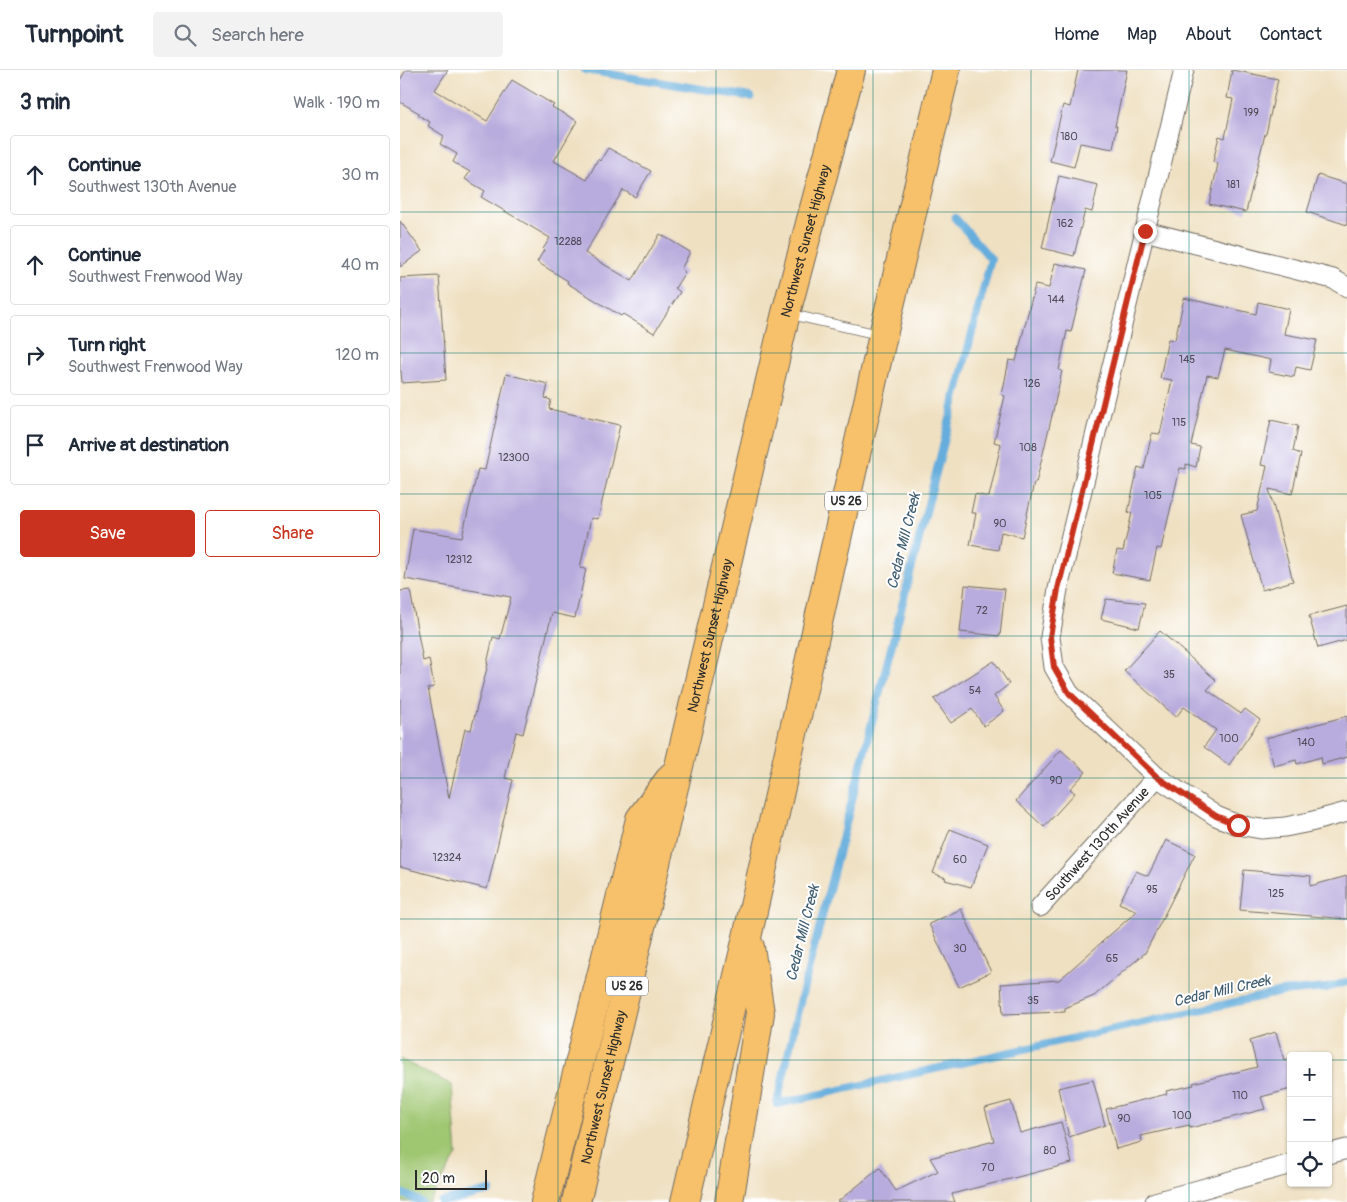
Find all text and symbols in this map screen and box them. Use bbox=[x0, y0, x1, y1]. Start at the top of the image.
search box bbox=[153, 12, 503, 57]
text: Turnpoint bbox=[25, 20, 123, 49]
icon: search bbox=[171, 21, 199, 49]
text: Search here bbox=[211, 23, 304, 47]
text: Home bbox=[1054, 23, 1099, 46]
text: Map bbox=[1127, 23, 1157, 46]
text: About bbox=[1185, 23, 1231, 46]
text: Contact bbox=[1259, 23, 1322, 46]
text: 3 min bbox=[20, 89, 70, 116]
text: Walk · 190 m bbox=[293, 93, 380, 113]
house number: 199 bbox=[1243, 106, 1259, 119]
house number: 180 bbox=[1060, 130, 1078, 143]
text: Continue bbox=[68, 153, 141, 177]
icon: ahead bbox=[21, 161, 49, 189]
street label: Northwest Sunset Highway bbox=[777, 163, 834, 319]
text: 30 m bbox=[341, 165, 379, 185]
text: Southwest 130th Avenue bbox=[68, 177, 236, 197]
house number: 181 bbox=[1226, 178, 1240, 191]
house number: 162 bbox=[1057, 217, 1073, 230]
route end bbox=[1134, 220, 1157, 243]
house number: 12288 bbox=[554, 235, 582, 248]
text: Continue bbox=[68, 243, 141, 267]
icon: ahead bbox=[21, 251, 49, 279]
text: 40 m bbox=[341, 255, 379, 275]
text: Southwest Frenwood Way bbox=[68, 267, 243, 287]
house number: 144 bbox=[1047, 293, 1065, 306]
text: Turn right bbox=[68, 333, 146, 357]
icon: right bbox=[21, 341, 49, 369]
text: 120 m bbox=[335, 345, 379, 365]
house number: 145 bbox=[1179, 353, 1195, 366]
text: Southwest Frenwood Way bbox=[68, 357, 243, 377]
house number: 126 bbox=[1024, 377, 1040, 390]
house number: 115 bbox=[1172, 416, 1186, 429]
icon: arrive bbox=[21, 431, 49, 459]
text: Arrive at destination bbox=[68, 433, 229, 457]
house number: 108 bbox=[1019, 441, 1037, 454]
house number: 12300 bbox=[498, 451, 530, 464]
water label: Cedar Mill Creek bbox=[883, 489, 926, 591]
house number: 105 bbox=[1144, 489, 1162, 502]
road number: US 26 bbox=[825, 492, 867, 511]
button: Save bbox=[20, 510, 195, 557]
button: Share bbox=[205, 510, 380, 557]
house number: 90 bbox=[993, 517, 1007, 530]
house number: 12312 bbox=[446, 553, 472, 566]
street label: Northwest Sunset Highway bbox=[683, 557, 736, 714]
house number: 72 bbox=[976, 604, 988, 617]
house number: 35 bbox=[1163, 668, 1175, 681]
house number: 54 bbox=[969, 684, 982, 697]
house number: 100 bbox=[1219, 732, 1239, 745]
house number: 140 bbox=[1297, 736, 1315, 749]
house number: 90 bbox=[1049, 774, 1063, 787]
street label: Southwest 130th Avenue bbox=[1041, 783, 1153, 904]
route start bbox=[1227, 814, 1250, 837]
house number: 12324 bbox=[433, 851, 462, 864]
house number: 60 bbox=[953, 853, 967, 866]
water label: Cedar Mill Creek bbox=[782, 881, 825, 983]
house number: 95 bbox=[1146, 883, 1158, 896]
house number: 125 bbox=[1268, 887, 1284, 900]
house number: 30 bbox=[953, 942, 967, 955]
house number: 65 bbox=[1106, 952, 1118, 965]
water label: Cedar Mill Creek bbox=[1172, 970, 1274, 1011]
road number: US 26 bbox=[606, 976, 648, 996]
house number: 35 bbox=[1027, 994, 1039, 1007]
street label: Northwest Sunset Highway bbox=[577, 1009, 629, 1166]
map controls bbox=[1287, 1052, 1332, 1187]
button: + bbox=[1287, 1052, 1332, 1097]
house number: 110 bbox=[1232, 1089, 1248, 1102]
button: − bbox=[1287, 1097, 1332, 1142]
house number: 100 bbox=[1172, 1109, 1192, 1122]
house number: 90 bbox=[1117, 1112, 1131, 1125]
button: locate bbox=[1287, 1142, 1332, 1187]
house number: 80 bbox=[1043, 1144, 1057, 1157]
house number: 70 bbox=[981, 1161, 995, 1174]
scale bar bbox=[415, 1167, 488, 1190]
text: 20 m bbox=[422, 1170, 455, 1187]

